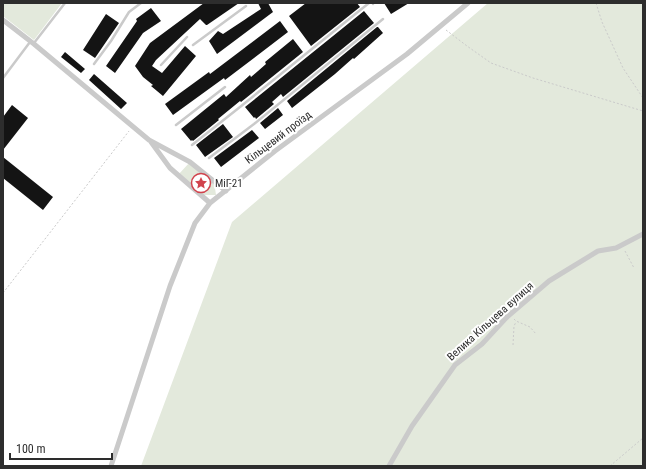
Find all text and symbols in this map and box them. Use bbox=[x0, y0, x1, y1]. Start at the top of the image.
street label: Кільцевий проїзд bbox=[243, 108, 314, 167]
place icon: МіГ-21 bbox=[190, 172, 212, 194]
place label: МіГ-21 bbox=[215, 177, 243, 190]
street label: Велика Кільцева вулиця bbox=[445, 279, 536, 364]
scale bar bbox=[10, 435, 112, 461]
text: 100 m bbox=[16, 442, 46, 456]

